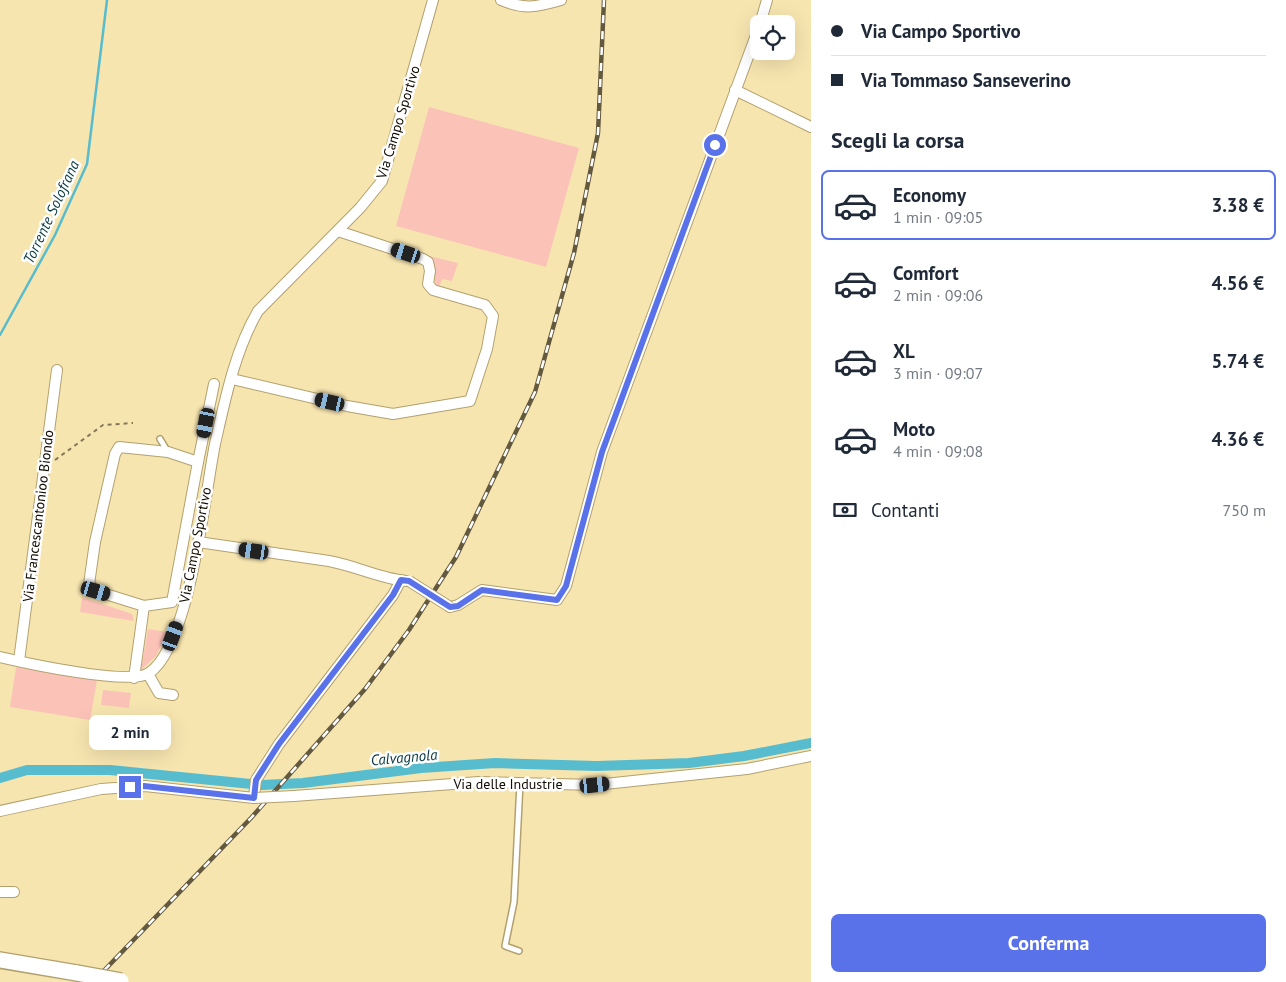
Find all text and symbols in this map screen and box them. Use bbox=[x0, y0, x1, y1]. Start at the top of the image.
map controls bbox=[750, 15, 795, 60]
button: locate bbox=[750, 15, 795, 60]
text: Via Campo Sportivo bbox=[861, 19, 1021, 43]
street label: Via Campo Sportivo bbox=[372, 63, 424, 182]
text: Via Tommaso Sanseverino bbox=[861, 68, 1071, 92]
text: Scegli la corsa bbox=[831, 126, 964, 154]
route start bbox=[704, 134, 726, 156]
water label: Torrente Solofrana bbox=[19, 157, 84, 267]
icon: car bbox=[833, 183, 878, 228]
text: Economy bbox=[893, 183, 966, 207]
text: 3.38 € bbox=[1211, 193, 1264, 217]
text: 1 min · 09:05 bbox=[893, 207, 983, 227]
car bbox=[389, 241, 422, 265]
icon: car bbox=[833, 261, 878, 306]
text: Comfort bbox=[893, 261, 959, 285]
text: 4.56 € bbox=[1211, 271, 1264, 295]
text: 2 min · 09:06 bbox=[893, 285, 983, 305]
icon: car bbox=[833, 339, 878, 384]
text: XL bbox=[893, 339, 915, 363]
text: 5.74 € bbox=[1211, 349, 1264, 373]
text: 3 min · 09:07 bbox=[893, 363, 983, 383]
car bbox=[313, 391, 346, 413]
car bbox=[195, 407, 216, 439]
icon: car bbox=[833, 417, 878, 462]
text: Moto bbox=[893, 417, 935, 441]
text: 4.36 € bbox=[1211, 427, 1264, 451]
street label: Via Francescantonioo Biondo bbox=[18, 429, 57, 604]
text: 4 min · 09:08 bbox=[893, 441, 983, 461]
street label: Via Campo Sportivo bbox=[175, 486, 215, 605]
icon: cash bbox=[831, 496, 859, 524]
text: Contanti bbox=[871, 498, 940, 522]
text: 750 m bbox=[1223, 500, 1266, 520]
car bbox=[238, 541, 269, 561]
car bbox=[79, 580, 112, 602]
car bbox=[160, 619, 185, 653]
callout: 2 min bbox=[89, 714, 171, 750]
text: 2 min bbox=[110, 722, 150, 742]
water label: Calvagnola bbox=[370, 745, 439, 769]
street label: Via delle Industrie bbox=[452, 775, 563, 793]
route end bbox=[119, 776, 141, 798]
car bbox=[579, 776, 610, 794]
button: Conferma bbox=[831, 914, 1266, 972]

